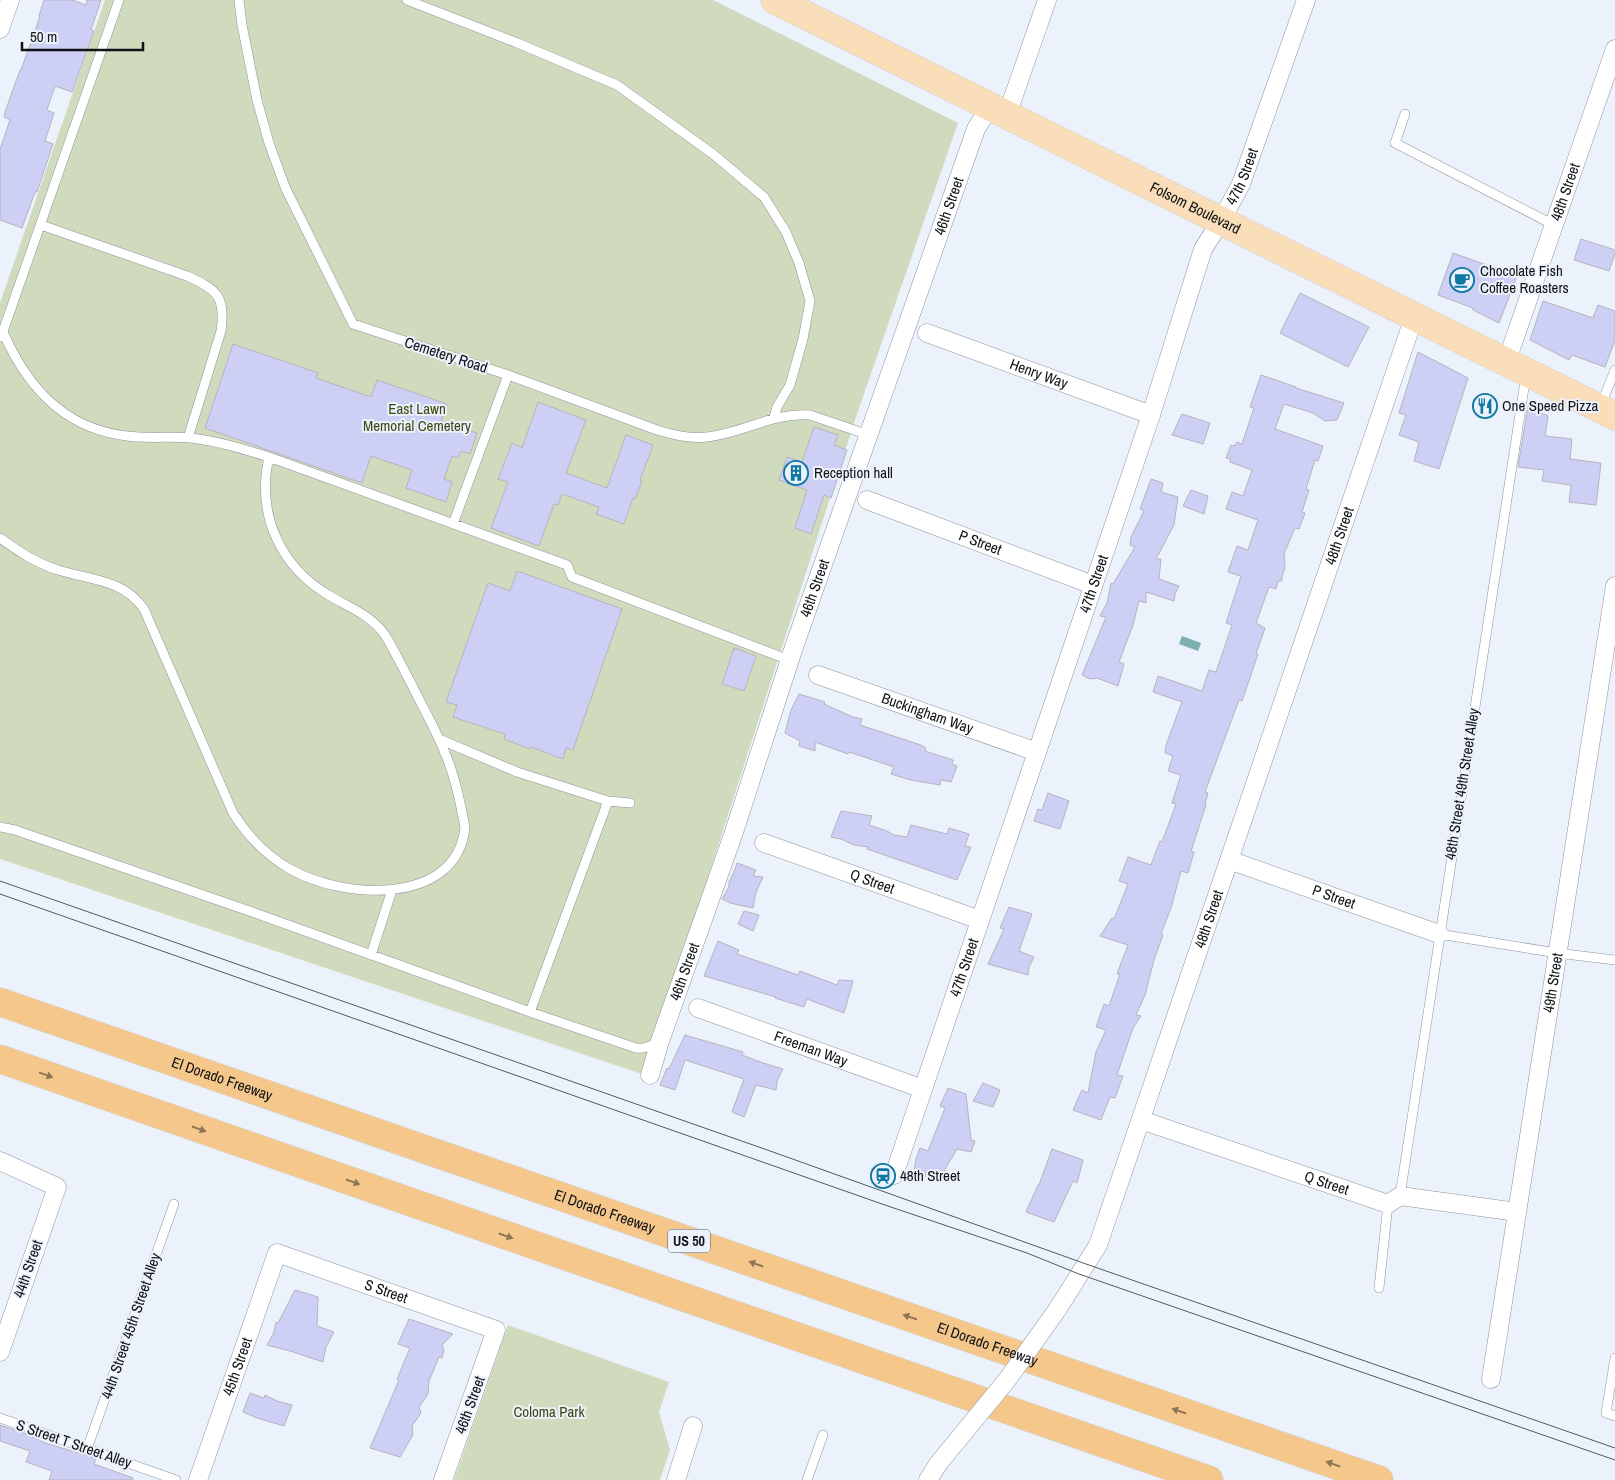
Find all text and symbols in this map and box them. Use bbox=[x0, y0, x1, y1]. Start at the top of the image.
scale bar bbox=[22, 20, 144, 52]
text: 50 m bbox=[30, 26, 57, 47]
street label: 47th Street bbox=[1221, 144, 1263, 209]
street label: 48th Street bbox=[1545, 159, 1585, 224]
street label: 46th Street bbox=[929, 173, 969, 238]
street label: Folsom Boulevard bbox=[1147, 176, 1244, 239]
place label: Chocolate Fish Coffee Roasters bbox=[1480, 260, 1569, 298]
cafe icon: Chocolate Fish Coffee Roasters bbox=[1449, 267, 1475, 293]
street label: Cemetery Road bbox=[402, 331, 490, 378]
street label: Henry Way bbox=[1007, 353, 1072, 394]
restaurant icon: One Speed Pizza bbox=[1472, 393, 1498, 419]
place label: One Speed Pizza bbox=[1502, 395, 1599, 416]
park label: East Lawn Memorial Cemetery bbox=[363, 398, 472, 436]
building icon: Reception hall bbox=[783, 460, 809, 486]
place label: Reception hall bbox=[814, 462, 893, 483]
street label: 48th Street bbox=[1319, 503, 1359, 568]
street label: P Street bbox=[956, 525, 1005, 560]
street label: 47th Street bbox=[1074, 551, 1113, 616]
street label: 46th Street bbox=[794, 556, 834, 620]
street label: Buckingham Way bbox=[879, 687, 977, 739]
street label: 48th Street 49th Street Alley bbox=[1439, 706, 1484, 861]
street label: Q Street bbox=[847, 864, 898, 899]
street label: P Street bbox=[1309, 879, 1359, 914]
street label: 48th Street bbox=[1189, 887, 1228, 951]
street label: 47th Street bbox=[944, 935, 983, 999]
street label: 46th Street bbox=[664, 939, 704, 1003]
street label: 49th Street bbox=[1537, 951, 1568, 1014]
street label: Freeman Way bbox=[771, 1025, 852, 1071]
street label: El Dorado Freeway bbox=[169, 1051, 276, 1106]
one-way arrow bbox=[39, 1071, 54, 1079]
one-way arrow bbox=[192, 1126, 207, 1133]
station icon: 48th Street bbox=[870, 1163, 896, 1189]
place label: 48th Street bbox=[900, 1165, 961, 1186]
street label: Q Street bbox=[1302, 1165, 1352, 1200]
one-way arrow bbox=[346, 1178, 361, 1186]
street label: El Dorado Freeway bbox=[552, 1184, 659, 1239]
road number: US 50 bbox=[668, 1230, 710, 1252]
one-way arrow bbox=[499, 1232, 514, 1240]
street label: 44th Street bbox=[8, 1236, 47, 1301]
street label: 44th Street 45th Street Alley bbox=[96, 1249, 166, 1402]
one-way arrow bbox=[749, 1260, 764, 1267]
street label: S Street bbox=[362, 1274, 411, 1308]
one-way arrow bbox=[902, 1313, 917, 1321]
street label: El Dorado Freeway bbox=[934, 1317, 1042, 1371]
street label: 45th Street bbox=[217, 1334, 257, 1398]
street label: 46th Street bbox=[449, 1372, 490, 1437]
park label: Coloma Park bbox=[513, 1401, 585, 1422]
one-way arrow bbox=[1171, 1407, 1186, 1415]
street label: S Street T Street Alley bbox=[14, 1414, 135, 1473]
one-way arrow bbox=[1325, 1460, 1340, 1467]

